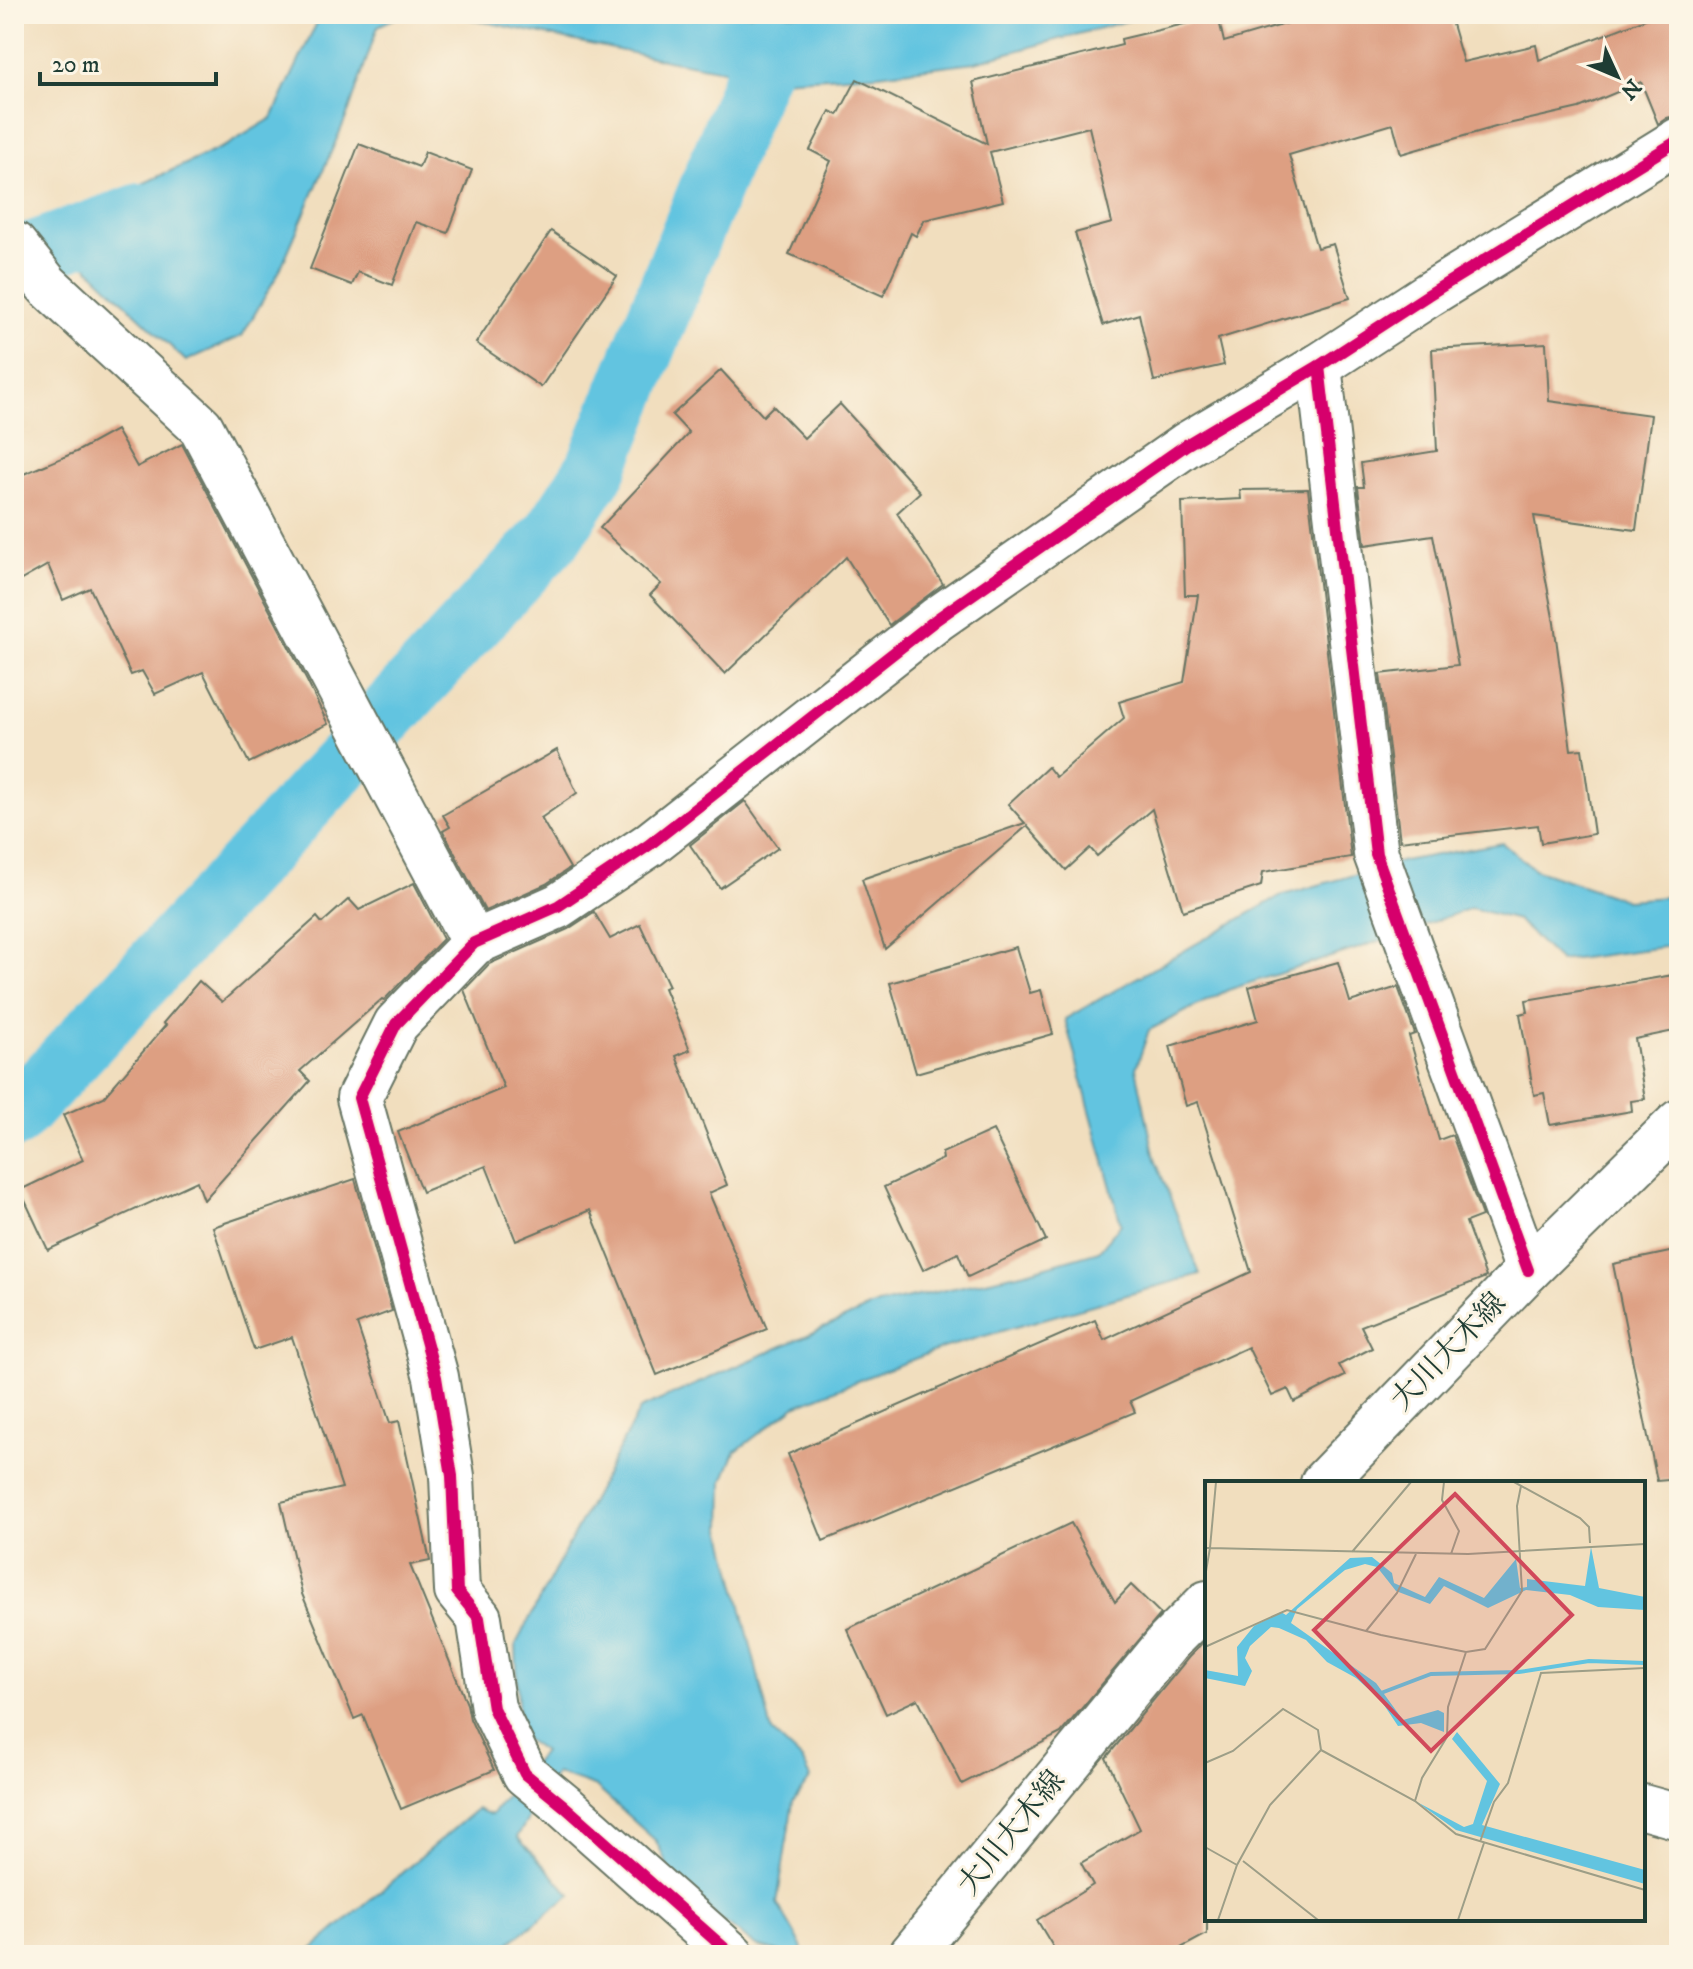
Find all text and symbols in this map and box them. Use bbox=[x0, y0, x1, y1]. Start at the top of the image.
scale bar bbox=[40, 36, 216, 86]
north arrow bbox=[1577, 36, 1657, 116]
text: 20 m bbox=[52, 50, 100, 80]
text: N bbox=[1614, 73, 1646, 105]
street label: 大川大木線 bbox=[1384, 1285, 1514, 1419]
inset map bbox=[1205, 1481, 1645, 1921]
street label: 大川大木線 bbox=[950, 1763, 1074, 1903]

